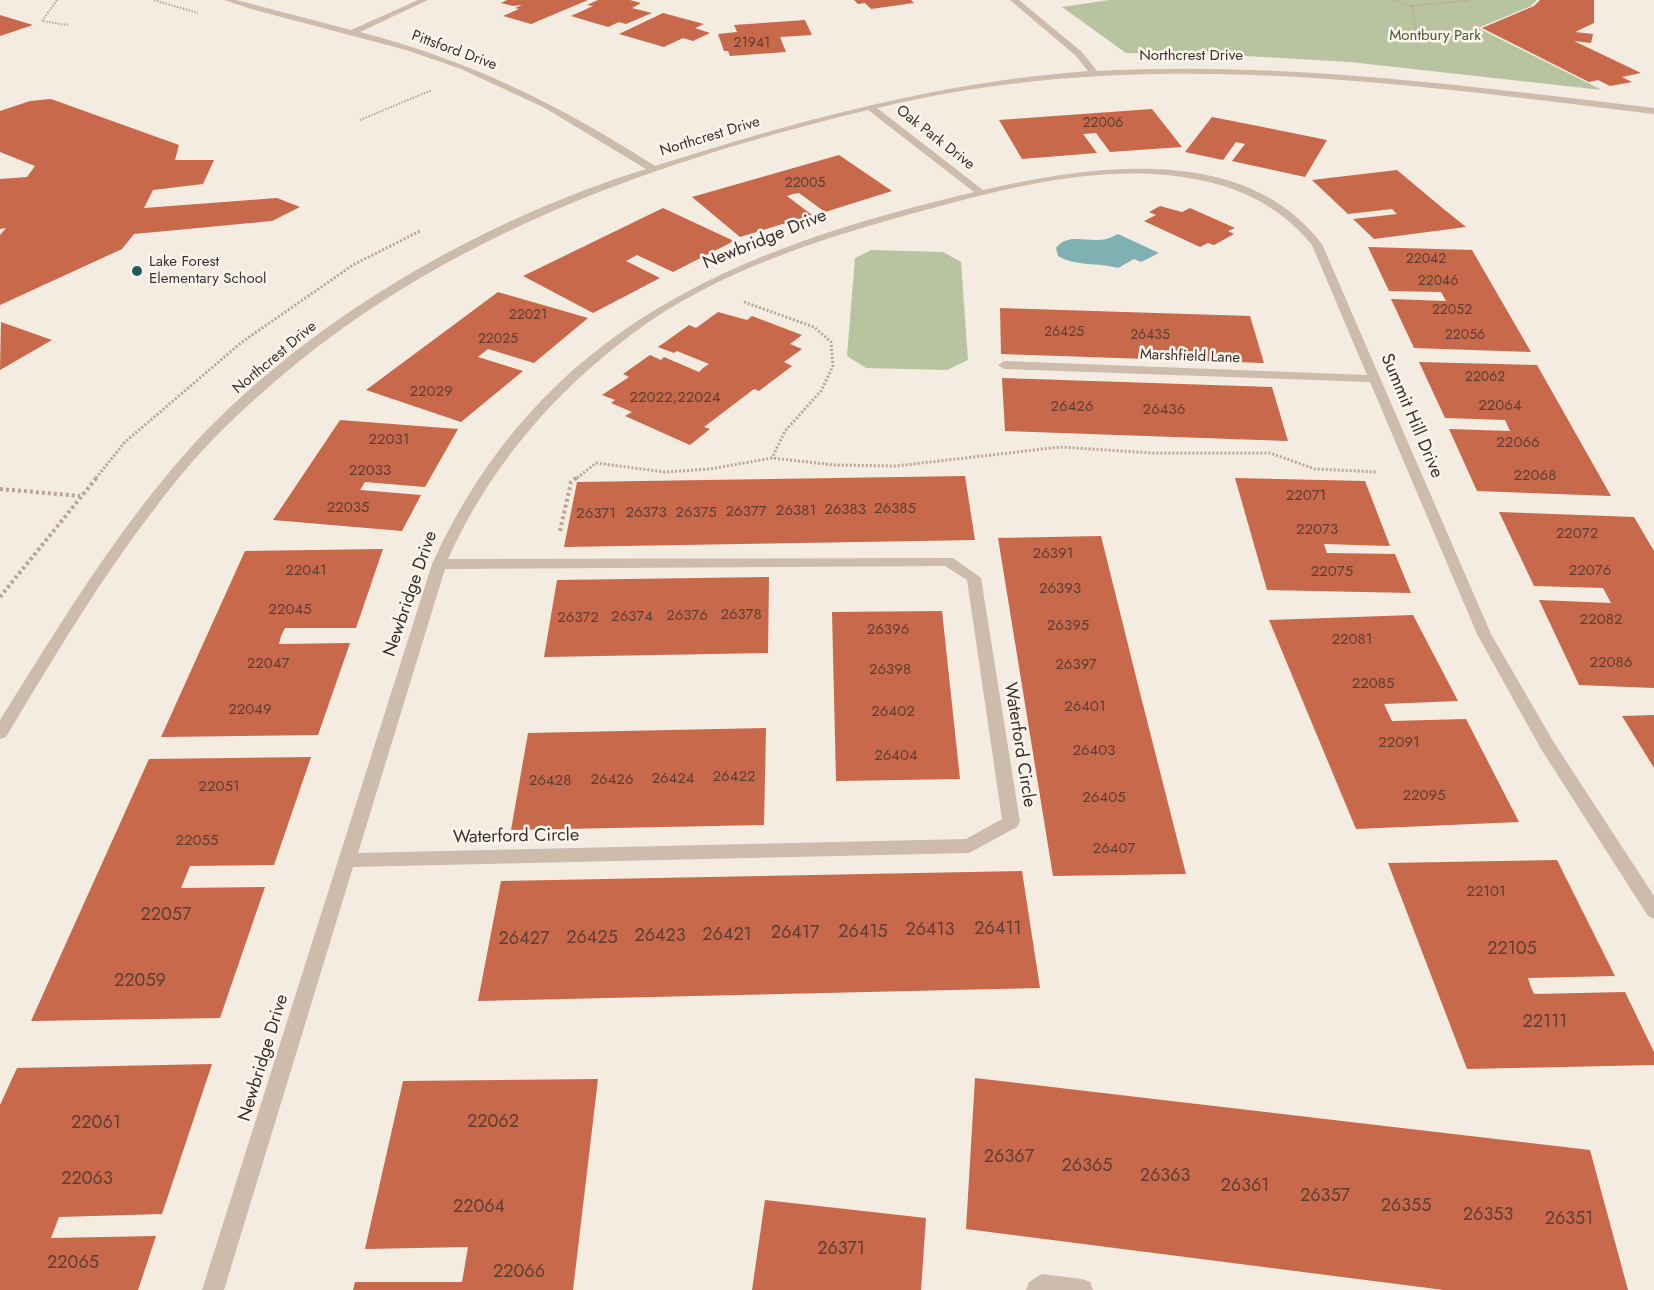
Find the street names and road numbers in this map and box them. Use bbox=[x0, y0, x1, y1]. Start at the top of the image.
street label: Pittsford Drive bbox=[409, 27, 499, 75]
street label: Northcrest Drive bbox=[1139, 47, 1243, 65]
street label: Oak Park Drive bbox=[892, 102, 978, 174]
street label: Northcrest Drive bbox=[658, 113, 762, 161]
street label: Newbridge Drive bbox=[700, 205, 830, 275]
street label: Northcrest Drive bbox=[229, 318, 321, 398]
street label: Marshfield Lane bbox=[1140, 346, 1240, 368]
street label: Summit Hill Drive bbox=[1375, 351, 1447, 481]
street label: Newbridge Drive bbox=[379, 528, 443, 660]
street label: Waterford Circle bbox=[998, 681, 1040, 809]
street label: Waterford Circle bbox=[453, 825, 579, 849]
street label: Newbridge Drive bbox=[234, 992, 294, 1124]

